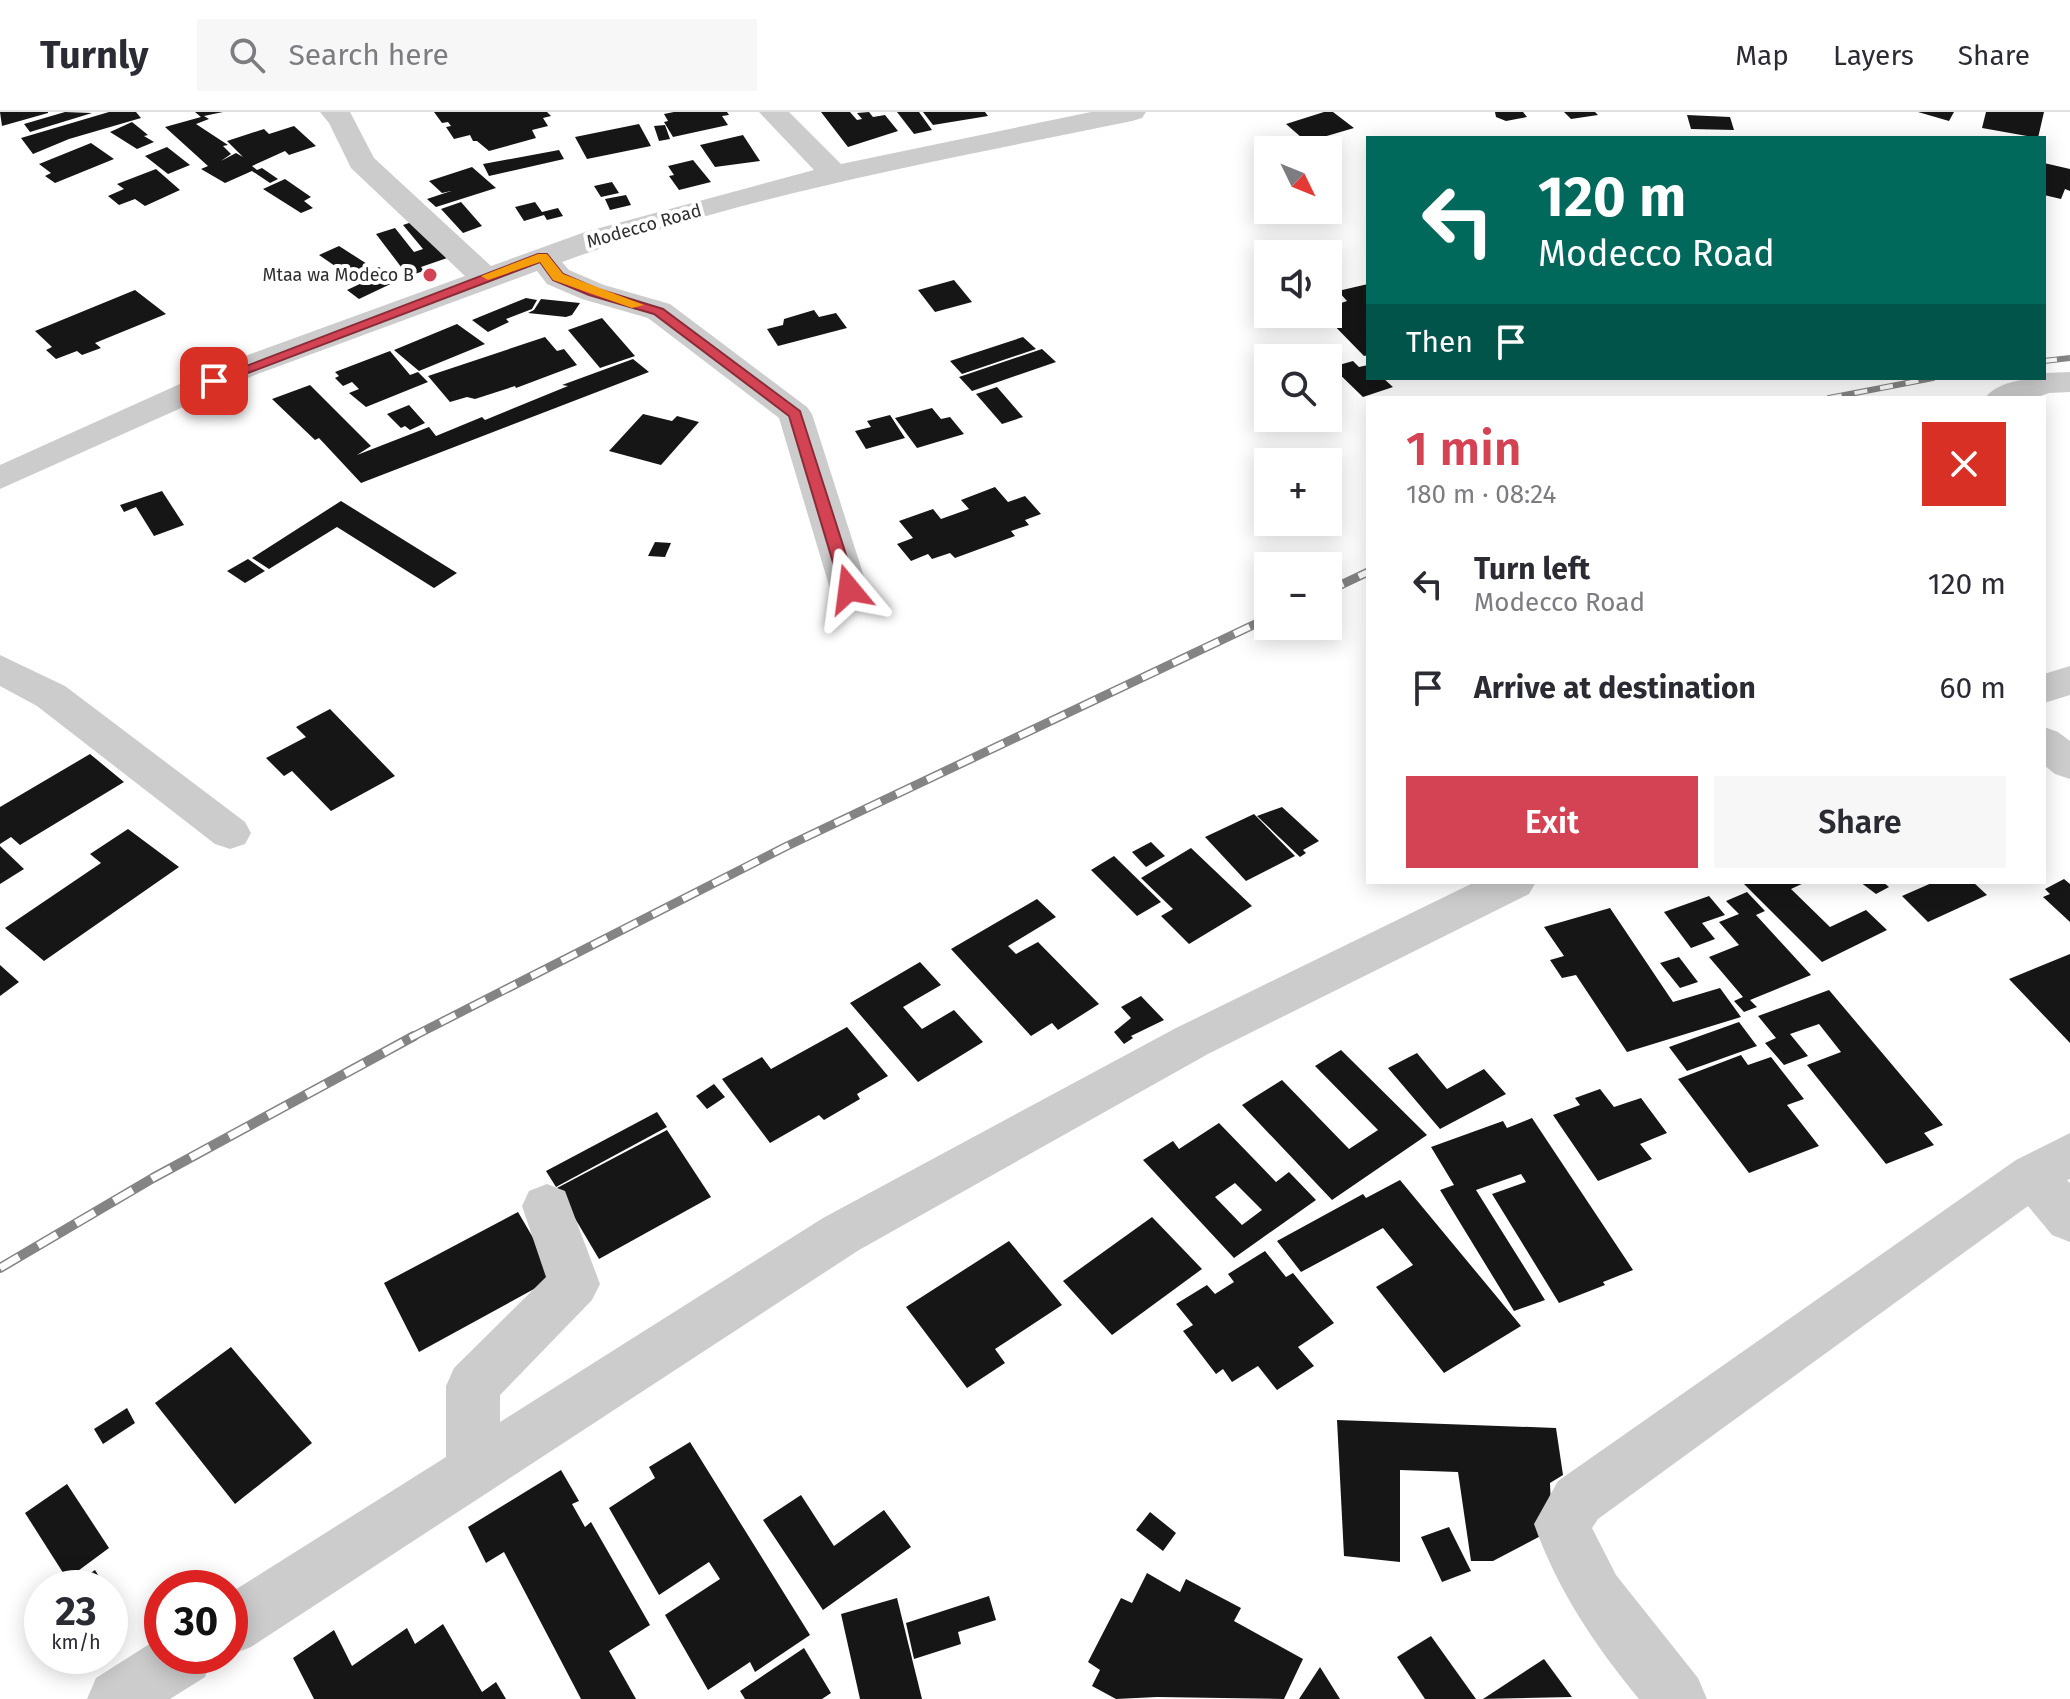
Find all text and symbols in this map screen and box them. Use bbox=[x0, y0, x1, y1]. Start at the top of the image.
search box bbox=[197, 19, 757, 91]
text: Turnly bbox=[40, 32, 149, 78]
icon: search bbox=[225, 33, 269, 77]
text: Search here bbox=[289, 37, 449, 73]
text: Map bbox=[1735, 39, 1789, 72]
text: Layers bbox=[1833, 39, 1914, 72]
text: Share bbox=[1958, 39, 2030, 72]
north arrow bbox=[1254, 136, 1342, 224]
map controls bbox=[1254, 136, 1342, 640]
text: 120 m bbox=[1538, 164, 1686, 231]
icon: left bbox=[1406, 168, 1510, 272]
street label: Modecco Road bbox=[584, 199, 704, 253]
text: Modecco Road bbox=[1538, 232, 1775, 276]
button: sound bbox=[1254, 240, 1342, 328]
place label: Mtaa wa Modeco B bbox=[263, 264, 414, 286]
marker: Mtaa wa Modeco B bbox=[421, 266, 439, 284]
icon: arrive bbox=[1489, 320, 1533, 364]
text: Then bbox=[1406, 324, 1473, 360]
button: search bbox=[1254, 344, 1342, 432]
pin bbox=[180, 347, 248, 415]
icon: arrive bbox=[192, 359, 236, 403]
text: 1 min bbox=[1406, 420, 1522, 478]
button: close bbox=[1922, 422, 2006, 506]
button: + bbox=[1254, 448, 1342, 536]
text: 180 m · 08:24 bbox=[1406, 479, 1556, 510]
position arrow bbox=[807, 547, 891, 631]
text: Turn left bbox=[1474, 551, 1590, 587]
button: − bbox=[1254, 552, 1342, 640]
icon: left bbox=[1406, 562, 1450, 606]
text: 120 m bbox=[1928, 566, 2006, 602]
text: Modecco Road bbox=[1474, 587, 1645, 618]
icon: arrive bbox=[1406, 666, 1450, 710]
text: Arrive at destination bbox=[1474, 670, 1756, 706]
text: 60 m bbox=[1940, 670, 2006, 706]
button: Exit bbox=[1406, 776, 1698, 868]
button: Share bbox=[1714, 776, 2006, 868]
speed limit sign: 30 bbox=[144, 1570, 248, 1674]
text: 23 bbox=[55, 1588, 97, 1636]
text: km/h bbox=[51, 1630, 101, 1654]

